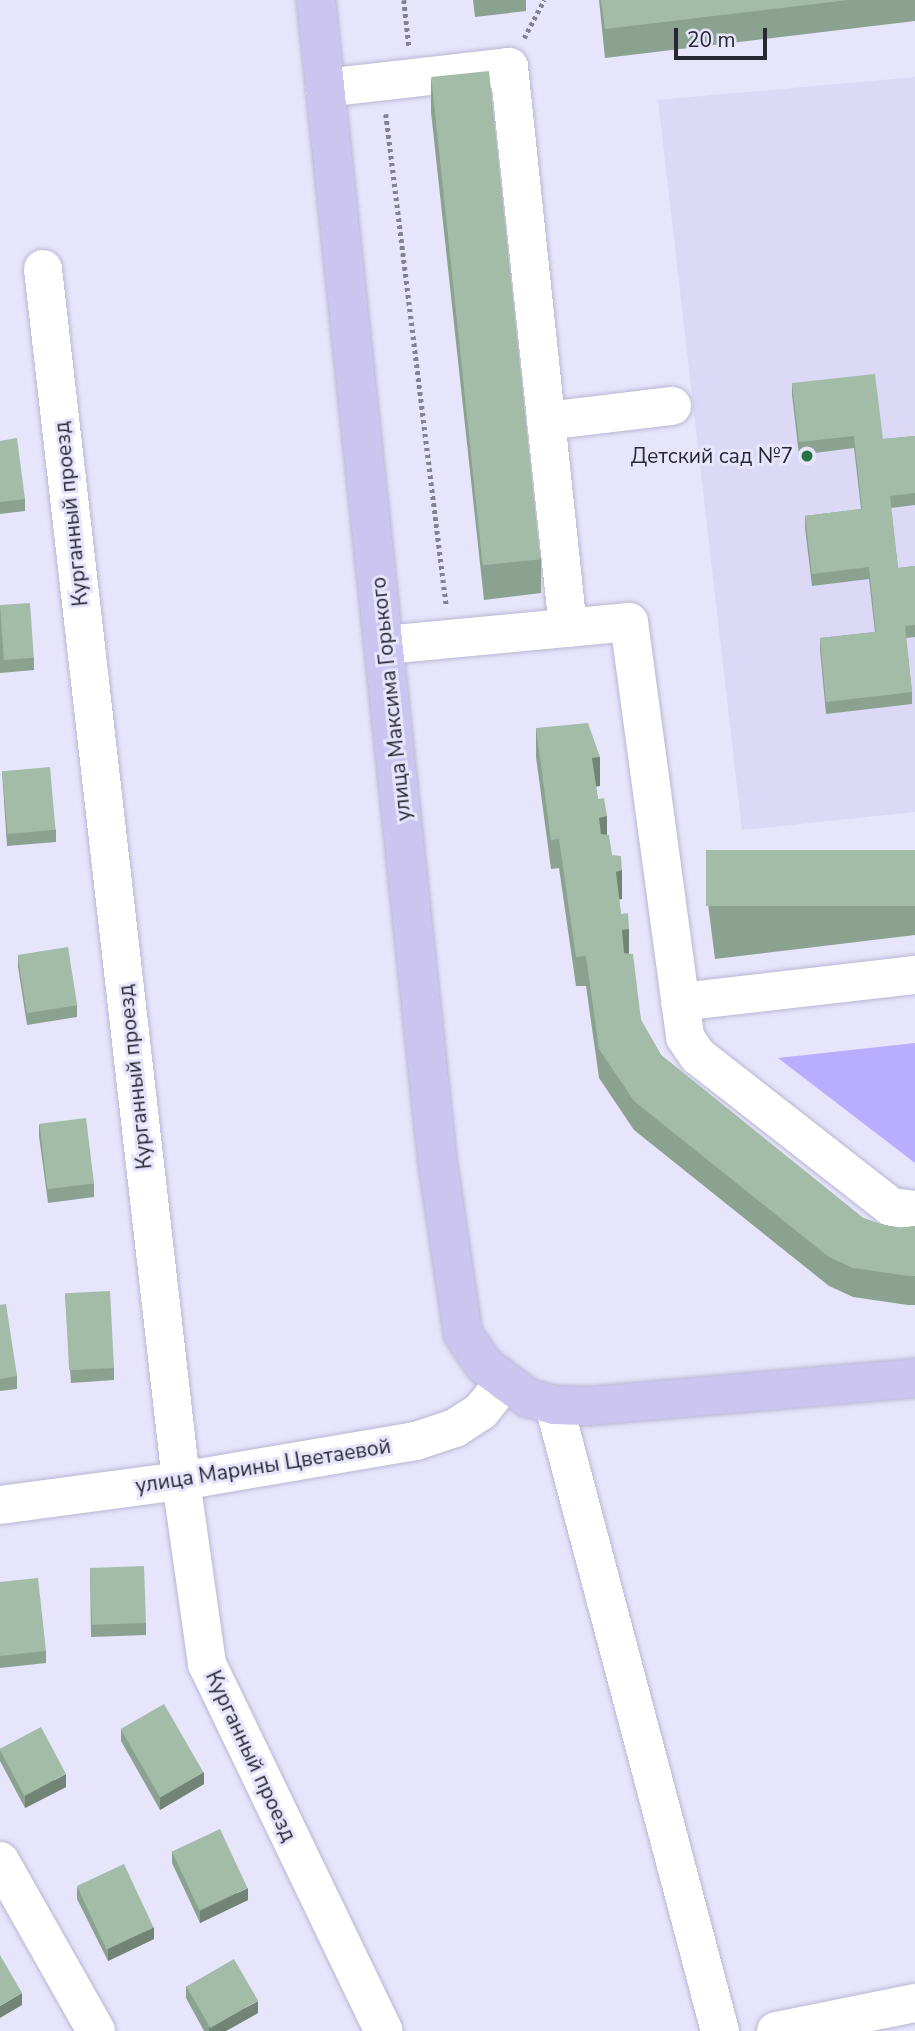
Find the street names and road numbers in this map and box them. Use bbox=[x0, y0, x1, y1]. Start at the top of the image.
street label: Курганный проезд bbox=[49, 420, 93, 608]
street label: улица Максима Горького bbox=[366, 576, 416, 822]
street label: Курганный проезд bbox=[113, 983, 157, 1171]
street label: улица Марины Цветаевой bbox=[134, 1433, 392, 1499]
street label: Курганный проезд bbox=[200, 1667, 302, 1845]

